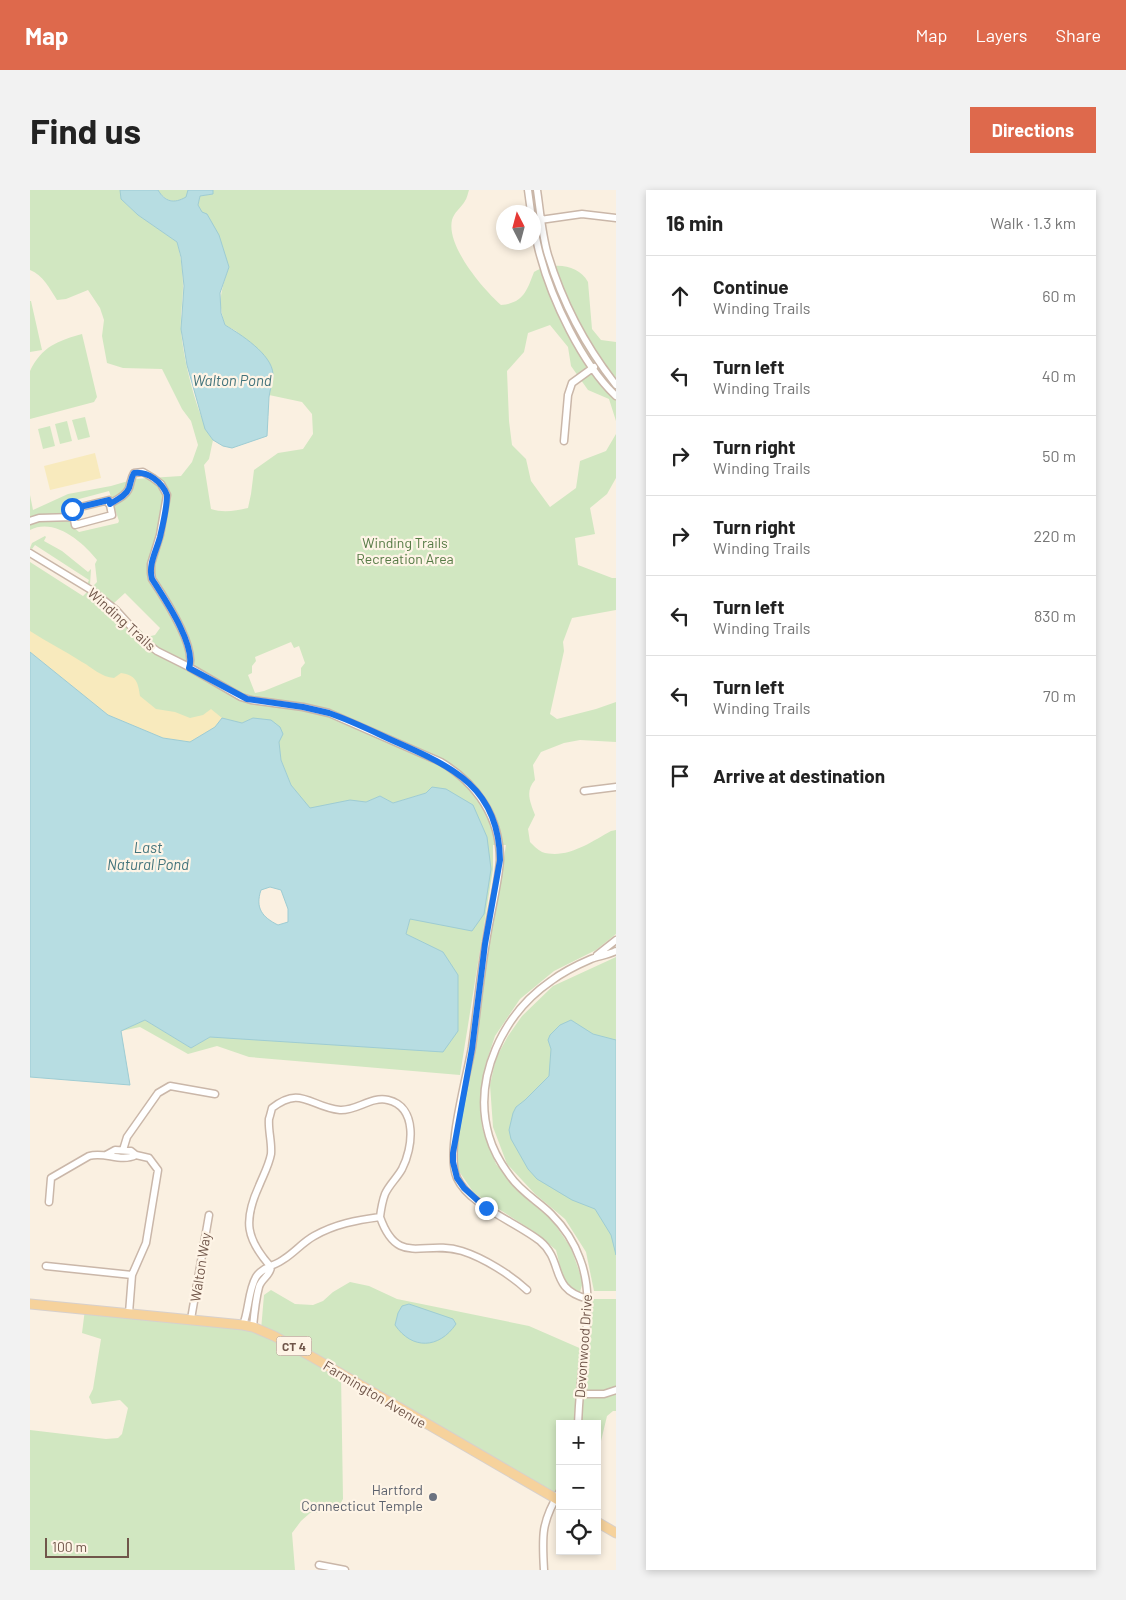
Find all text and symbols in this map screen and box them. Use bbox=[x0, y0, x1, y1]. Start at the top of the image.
text: Map bbox=[25, 21, 68, 50]
text: Map bbox=[915, 24, 947, 46]
text: Layers bbox=[975, 24, 1028, 46]
text: Share bbox=[1056, 24, 1101, 46]
button: Directions bbox=[970, 107, 1096, 153]
text: Find us bbox=[30, 109, 141, 151]
north arrow bbox=[496, 205, 541, 250]
text: 16 min bbox=[666, 210, 723, 235]
text: Walk · 1.3 km bbox=[990, 213, 1076, 232]
text: Continue bbox=[713, 275, 789, 298]
icon: ahead bbox=[666, 282, 694, 310]
text: 60 m bbox=[1042, 286, 1076, 305]
text: Winding Trails bbox=[713, 298, 811, 317]
text: Turn left bbox=[713, 355, 784, 378]
icon: left bbox=[666, 362, 694, 390]
text: 40 m bbox=[1042, 366, 1076, 385]
water label: Walton Pond bbox=[192, 371, 272, 389]
text: Winding Trails bbox=[713, 378, 811, 397]
text: Turn right bbox=[713, 435, 795, 458]
icon: right bbox=[666, 442, 694, 470]
text: 50 m bbox=[1042, 446, 1076, 465]
text: Winding Trails bbox=[713, 458, 811, 477]
route start bbox=[61, 498, 84, 521]
text: Turn right bbox=[713, 515, 795, 538]
icon: right bbox=[666, 522, 694, 550]
text: 220 m bbox=[1033, 526, 1076, 545]
park label: Winding Trails Recreation Area bbox=[356, 534, 454, 567]
text: Winding Trails bbox=[713, 538, 811, 557]
street label: Winding Trails bbox=[85, 584, 160, 654]
text: Turn left bbox=[713, 595, 784, 618]
icon: left bbox=[666, 602, 694, 630]
text: 830 m bbox=[1034, 606, 1076, 625]
text: Winding Trails bbox=[713, 618, 811, 637]
text: Turn left bbox=[713, 675, 784, 698]
icon: left bbox=[666, 682, 694, 710]
text: 70 m bbox=[1043, 686, 1076, 705]
text: Winding Trails bbox=[713, 698, 811, 717]
icon: arrive bbox=[666, 762, 694, 790]
text: Arrive at destination bbox=[713, 764, 885, 787]
water label: Last Natural Pond bbox=[107, 838, 189, 873]
route end bbox=[475, 1197, 498, 1220]
street label: Walton Way bbox=[186, 1231, 214, 1303]
street label: Devonwood Drive bbox=[571, 1293, 595, 1399]
road number: CT 4 bbox=[276, 1336, 312, 1356]
street label: Farmington Avenue bbox=[320, 1357, 430, 1431]
map controls bbox=[556, 1420, 601, 1555]
button: + bbox=[556, 1420, 601, 1465]
button: − bbox=[556, 1465, 601, 1510]
place label: Hartford Connecticut Temple bbox=[301, 1481, 423, 1514]
marker: Hartford Connecticut Temple bbox=[427, 1491, 439, 1503]
button: locate bbox=[556, 1510, 601, 1555]
scale bar bbox=[45, 1535, 129, 1558]
text: 100 m bbox=[52, 1538, 87, 1555]

